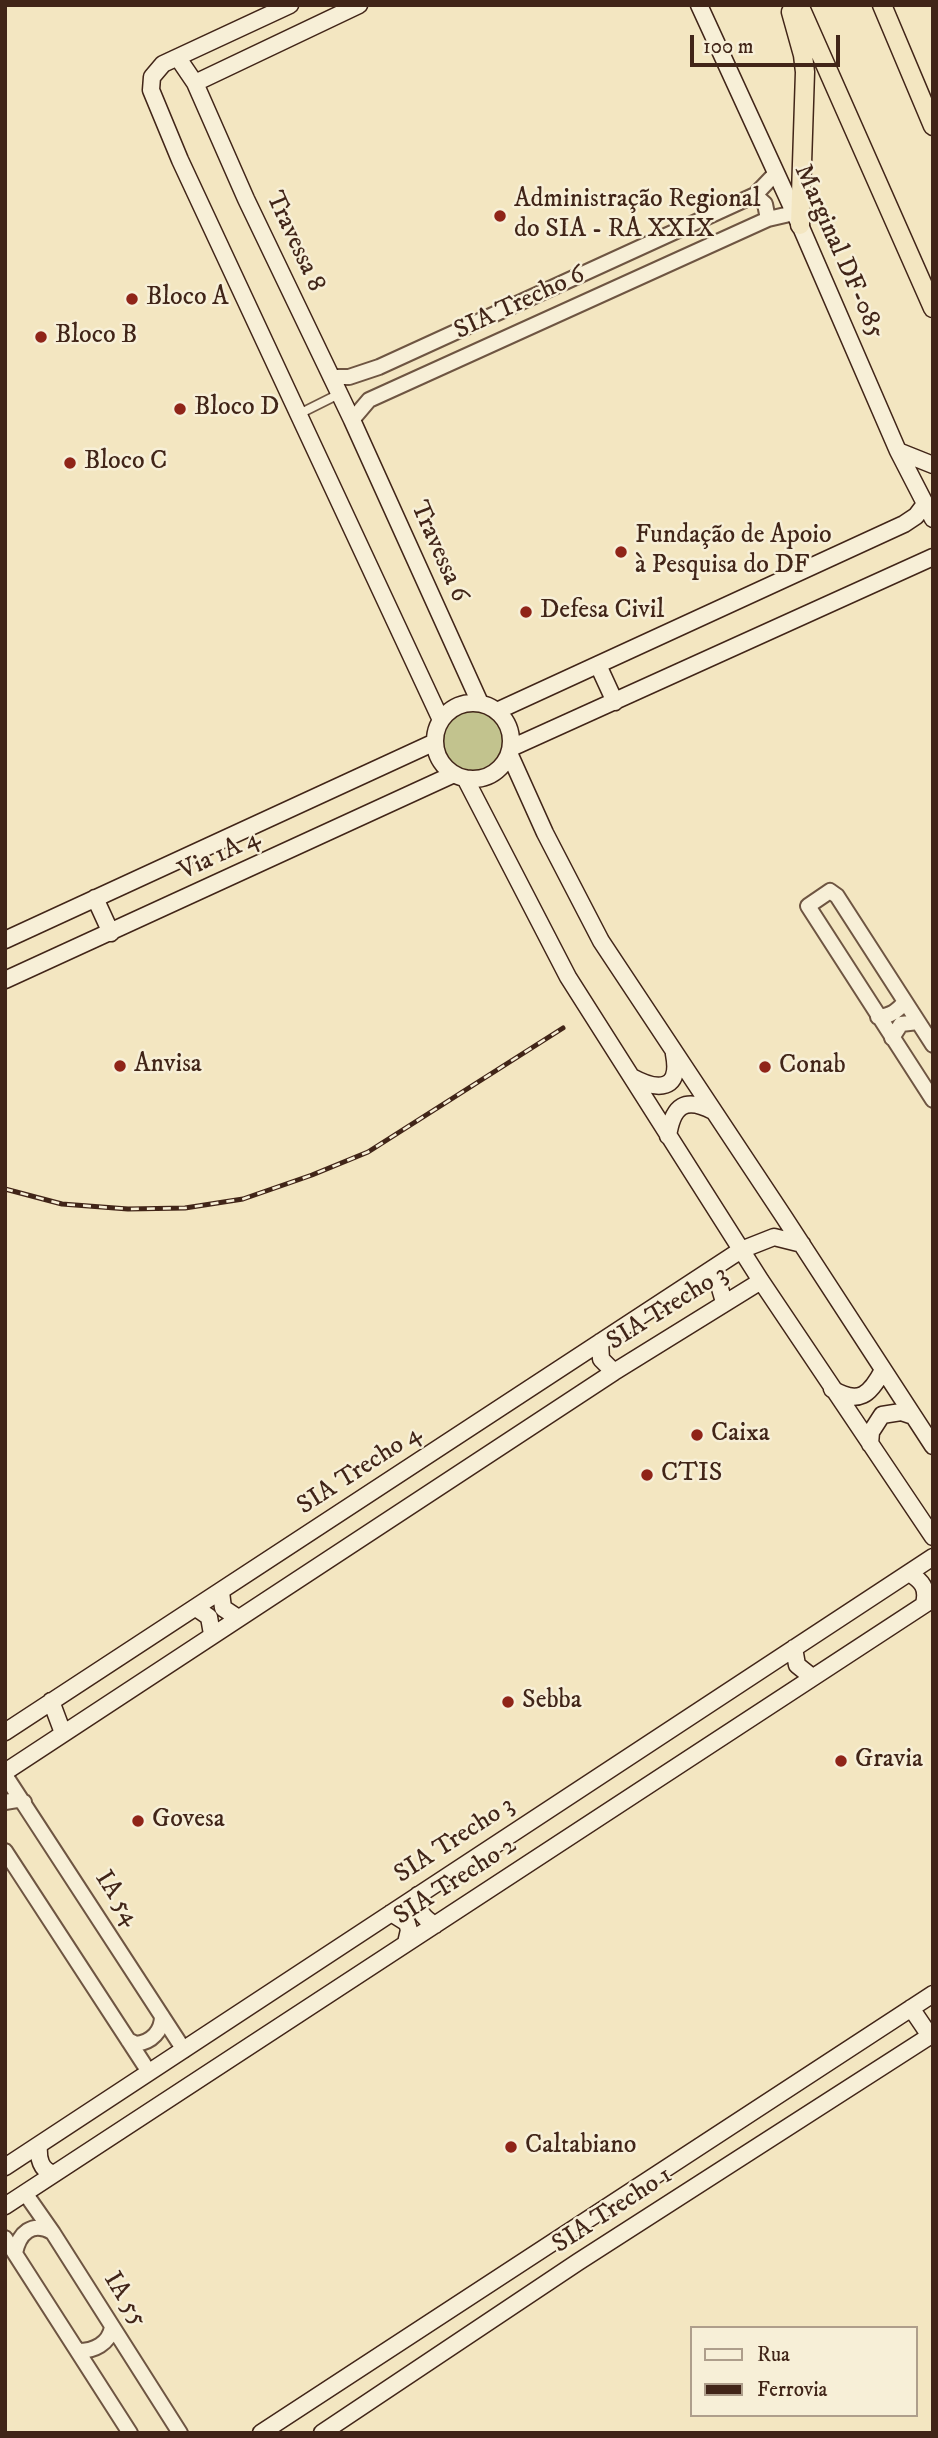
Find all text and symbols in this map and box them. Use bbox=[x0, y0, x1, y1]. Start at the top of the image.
scale bar bbox=[693, 21, 844, 65]
text: 100 m bbox=[703, 34, 754, 60]
street label: Marginal DF-085 bbox=[786, 160, 890, 344]
place label: Administração Regional do SIA - RA XXIX bbox=[514, 185, 761, 246]
street label: Travessa 8 bbox=[257, 187, 331, 297]
marker: Administração Regional do SIA - RA XXIX bbox=[492, 208, 508, 224]
street label: SIA Trecho 6 bbox=[450, 260, 590, 348]
place label: Bloco A bbox=[146, 283, 229, 315]
marker: Bloco A bbox=[124, 291, 140, 307]
place label: Bloco B bbox=[55, 321, 138, 353]
marker: Bloco B bbox=[33, 329, 49, 345]
place label: Bloco D bbox=[194, 393, 279, 425]
marker: Bloco D bbox=[172, 401, 188, 417]
place label: Bloco C bbox=[84, 447, 167, 479]
marker: Bloco C bbox=[62, 455, 78, 471]
street label: Travessa 6 bbox=[402, 497, 474, 607]
place label: Fundação de Apoio à Pesquisa do DF bbox=[635, 521, 832, 582]
marker: Fundação de Apoio à Pesquisa do DF bbox=[613, 544, 629, 560]
place label: Defesa Civil bbox=[540, 596, 664, 628]
marker: Defesa Civil bbox=[518, 604, 534, 620]
street label: Via 1A 4 bbox=[174, 824, 266, 888]
place label: Anvisa bbox=[134, 1050, 202, 1082]
place label: Conab bbox=[779, 1051, 846, 1083]
marker: Anvisa bbox=[112, 1058, 128, 1074]
marker: Conab bbox=[757, 1059, 773, 1075]
street label: SIA Trecho 3 bbox=[602, 1260, 734, 1358]
street label: SIA Trecho 4 bbox=[292, 1419, 428, 1523]
place label: Caixa bbox=[711, 1419, 770, 1451]
marker: Caixa bbox=[689, 1427, 705, 1443]
place label: CTIS bbox=[661, 1459, 722, 1491]
marker: CTIS bbox=[639, 1467, 655, 1483]
place label: Sebba bbox=[522, 1686, 582, 1718]
marker: Sebba bbox=[500, 1694, 516, 1710]
place label: Gravia bbox=[855, 1745, 923, 1777]
marker: Gravia bbox=[833, 1753, 849, 1769]
street label: SIA Trecho 3 bbox=[389, 1791, 521, 1891]
place label: Govesa bbox=[152, 1805, 225, 1837]
marker: Govesa bbox=[130, 1813, 146, 1829]
street label: SIA Trecho 2 bbox=[389, 1831, 523, 1933]
street label: IA 54 bbox=[87, 1866, 145, 1932]
place label: Caltabiano bbox=[525, 2131, 636, 2163]
marker: Caltabiano bbox=[503, 2139, 519, 2155]
street label: SIA Trecho 1 bbox=[547, 2161, 679, 2261]
street label: IA 55 bbox=[95, 2267, 153, 2333]
legend bbox=[690, 2326, 917, 2417]
text: Rua bbox=[757, 2342, 790, 2368]
text: Ferrovia bbox=[757, 2377, 827, 2403]

